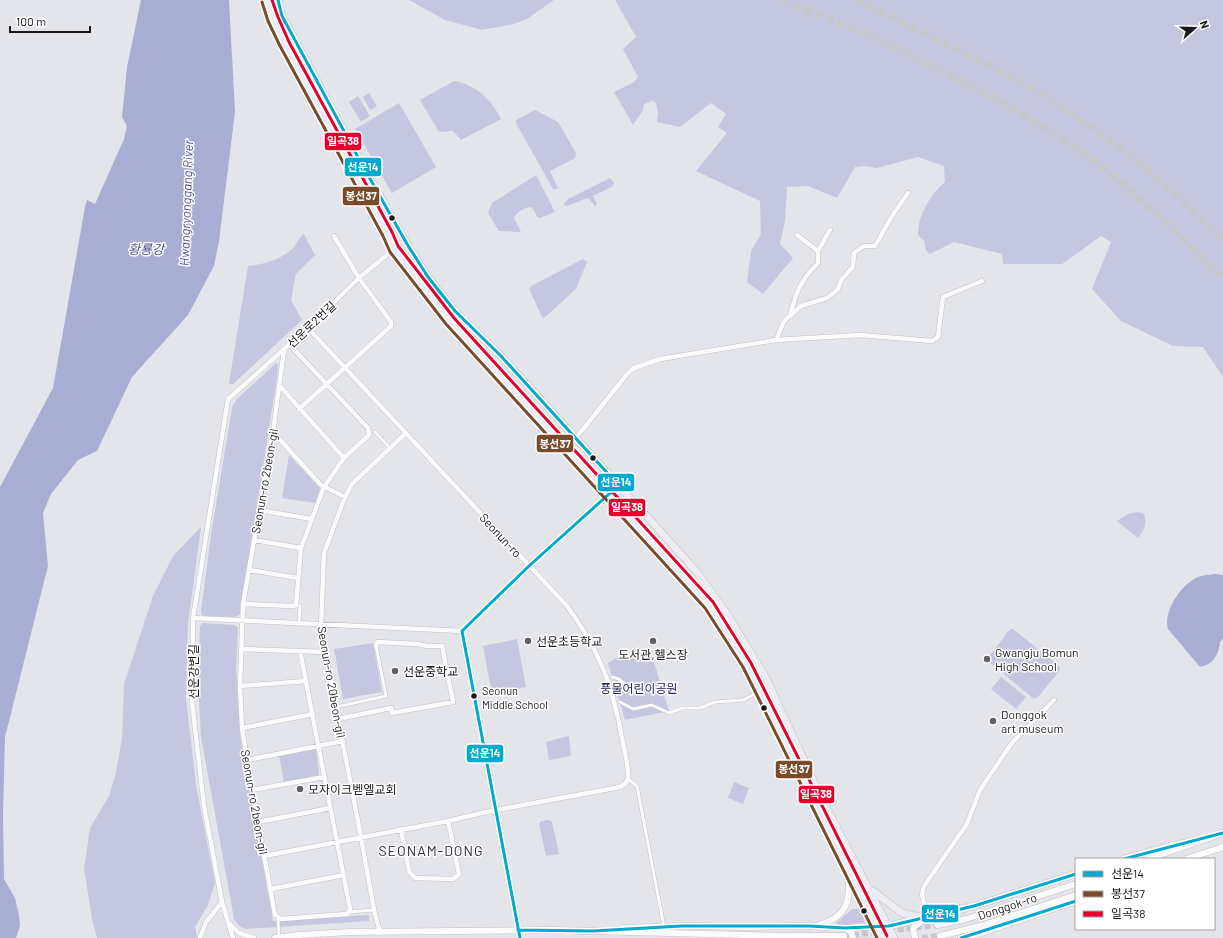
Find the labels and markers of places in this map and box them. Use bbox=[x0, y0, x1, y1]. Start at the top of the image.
unlabelled marker bbox=[387, 213, 397, 223]
unlabelled marker bbox=[588, 453, 598, 463]
place label: 선운초등학교 bbox=[536, 634, 602, 648]
marker: 선운초등학교 bbox=[523, 636, 533, 646]
marker: 도서관,헬스장 bbox=[648, 636, 658, 646]
place label: Gwangju Bomun High School bbox=[995, 645, 1079, 673]
place label: 도서관,헬스장 bbox=[618, 647, 688, 661]
marker: Gwangju Bomun High School bbox=[982, 654, 992, 664]
place label: 선운중학교 bbox=[403, 664, 458, 678]
marker: 선운중학교 bbox=[390, 666, 400, 676]
place label: Seonun Middle School bbox=[482, 684, 548, 711]
marker: Seonun Middle School bbox=[469, 691, 479, 701]
unlabelled marker bbox=[759, 703, 769, 713]
place label: Donggok art museum bbox=[1001, 707, 1063, 735]
marker: Donggok art museum bbox=[988, 716, 998, 726]
place label: 모자이크벧엘교회 bbox=[308, 782, 396, 796]
marker: 모자이크벧엘교회 bbox=[295, 784, 305, 794]
unlabelled marker bbox=[859, 906, 869, 916]

